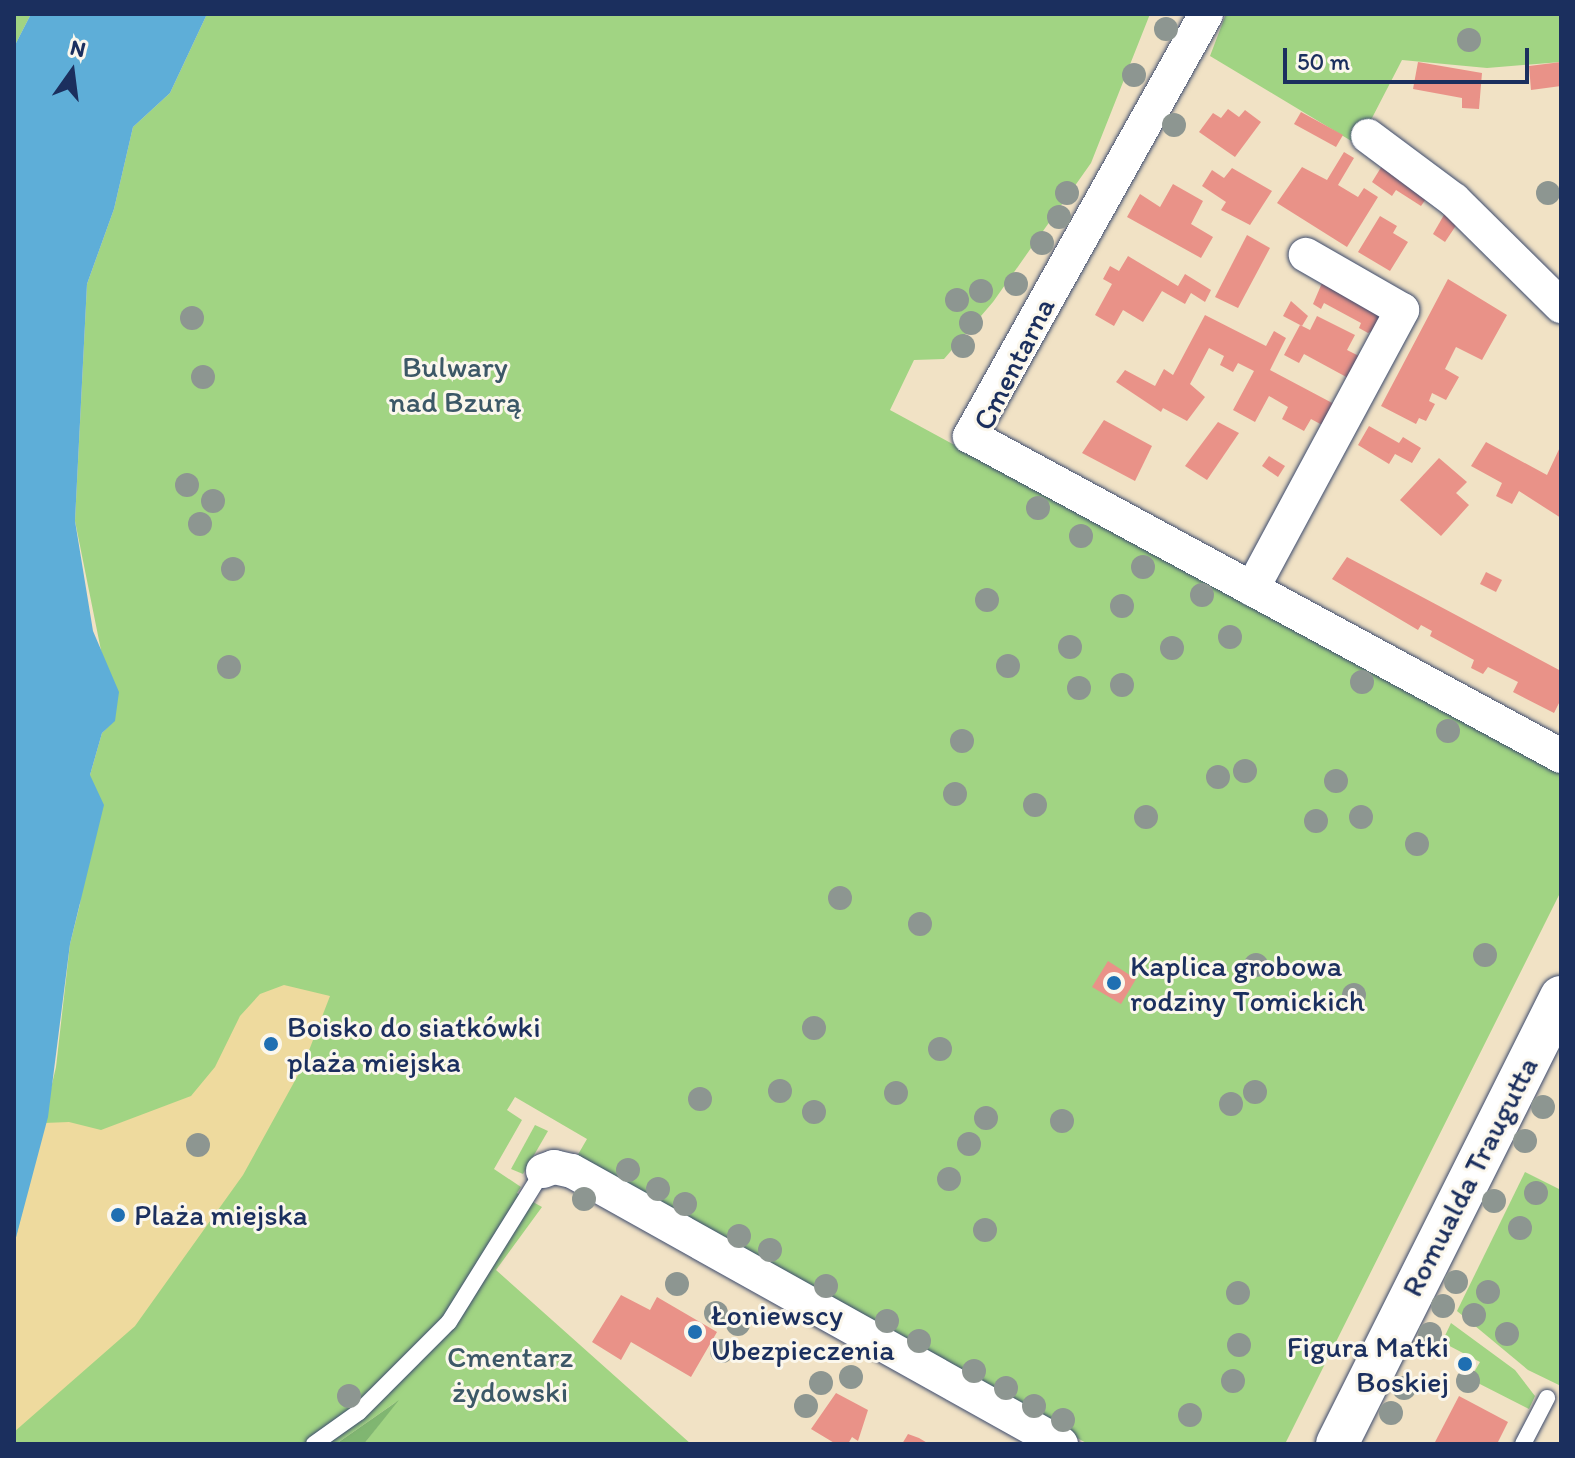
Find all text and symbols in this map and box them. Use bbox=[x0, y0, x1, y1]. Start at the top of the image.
north arrow bbox=[32, 32, 112, 112]
scale bar bbox=[1287, 32, 1533, 82]
text: N bbox=[67, 33, 88, 63]
text: 50 m bbox=[1297, 47, 1350, 76]
street label: Cmentarna bbox=[965, 292, 1063, 436]
park label: Bulwary nad Bzurą bbox=[389, 349, 521, 420]
place label: Kaplica grobowa rodziny Tomickich bbox=[1130, 948, 1361, 1018]
marker: Kaplica grobowa rodziny Tomickich bbox=[1105, 974, 1123, 992]
place label: Boisko do siatkówki plaża miejska bbox=[287, 1009, 540, 1080]
marker: Boisko do siatkówki plaża miejska bbox=[262, 1035, 280, 1053]
street label: Romualda Traugutta bbox=[1394, 1051, 1546, 1303]
place label: Plaża miejska bbox=[134, 1197, 310, 1233]
marker: Plaża miejska bbox=[109, 1206, 127, 1224]
place label: Łoniewscy Ubezpieczenia bbox=[711, 1297, 895, 1368]
marker: Łoniewscy Ubezpieczenia bbox=[686, 1323, 704, 1341]
place label: Figura Matki Boskiej bbox=[1287, 1329, 1449, 1400]
park label: Cmentarz żydowski bbox=[447, 1339, 573, 1410]
marker: Figura Matki Boskiej bbox=[1456, 1355, 1474, 1373]

